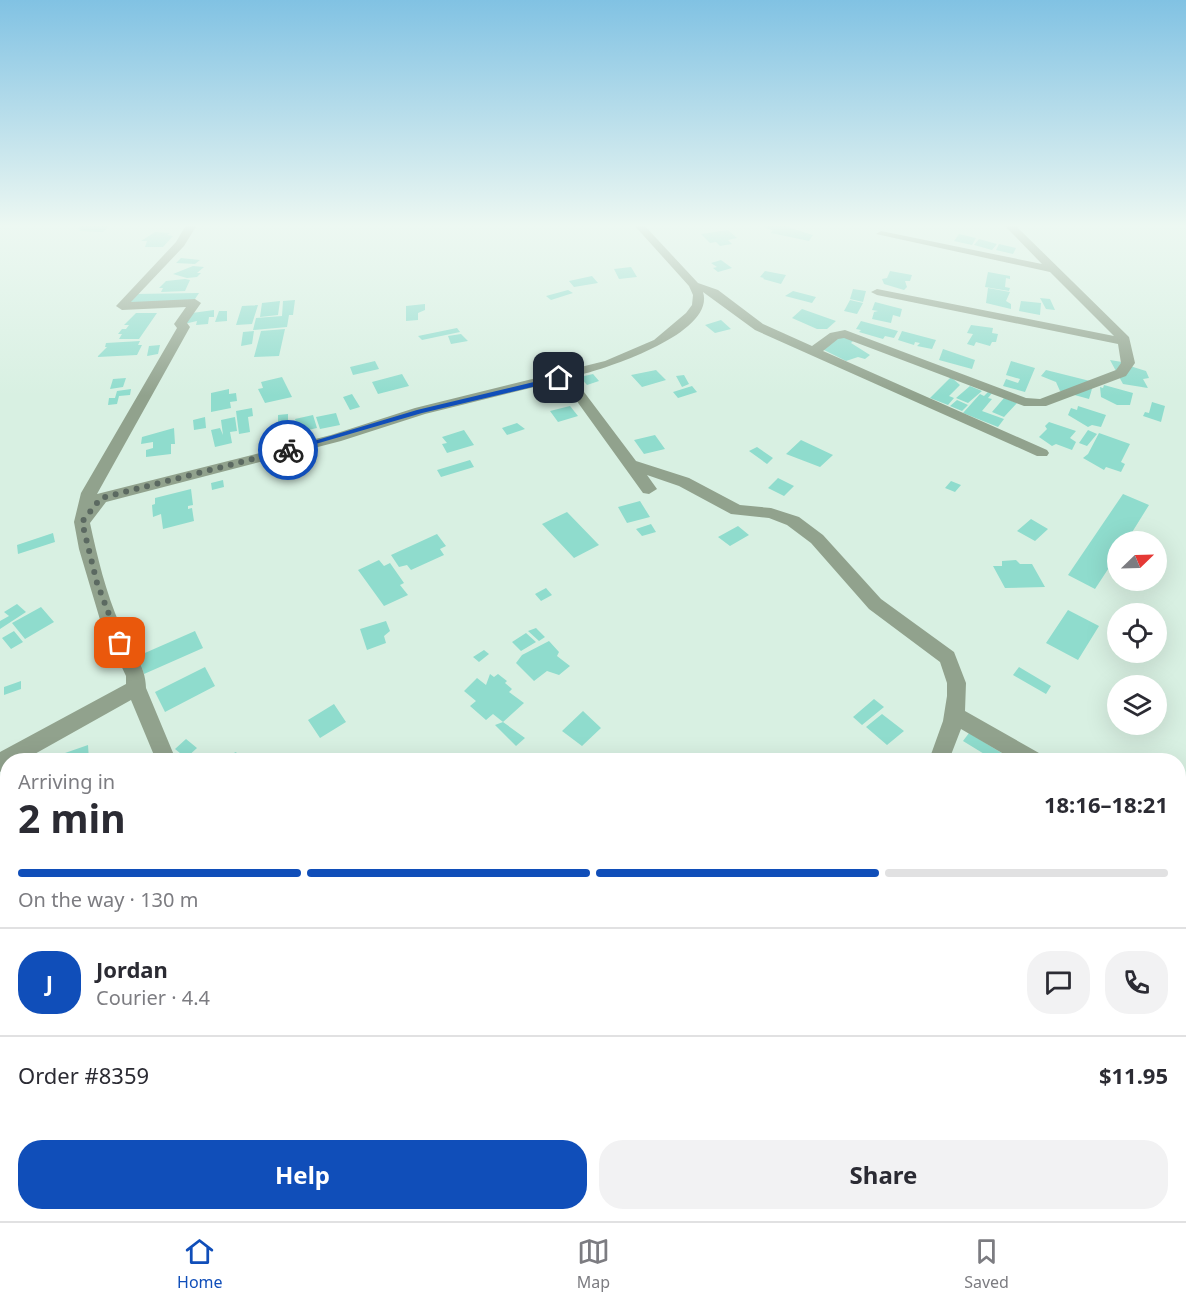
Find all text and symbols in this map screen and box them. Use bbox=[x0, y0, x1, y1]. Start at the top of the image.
pin bbox=[533, 352, 584, 403]
icon: home bbox=[542, 361, 575, 394]
courier bbox=[258, 420, 318, 480]
icon: bike bbox=[272, 434, 305, 467]
north arrow bbox=[1107, 531, 1167, 591]
map controls bbox=[1107, 531, 1167, 735]
button: locate bbox=[1107, 603, 1167, 663]
pin bbox=[94, 617, 145, 668]
icon: bag bbox=[103, 626, 136, 659]
button: layers bbox=[1107, 675, 1167, 735]
text: Arriving in bbox=[18, 768, 115, 795]
text: 18:16–18:21 bbox=[1044, 789, 1168, 819]
text: 2 min bbox=[18, 791, 125, 844]
text: On the way · 130 m bbox=[18, 886, 198, 913]
button: chat bbox=[1027, 951, 1090, 1014]
button: phone bbox=[1105, 951, 1168, 1014]
text: Jordan bbox=[96, 954, 168, 984]
text: J bbox=[46, 967, 53, 997]
text: Courier · 4.4 bbox=[96, 984, 210, 1011]
text: Order #8359 bbox=[18, 1060, 149, 1090]
text: $11.95 bbox=[1099, 1060, 1168, 1090]
button: Help bbox=[18, 1140, 587, 1209]
button: Share bbox=[599, 1140, 1168, 1209]
tab: Home bbox=[177, 1235, 223, 1293]
tab: Map bbox=[577, 1235, 610, 1293]
tab: Saved bbox=[964, 1235, 1009, 1293]

